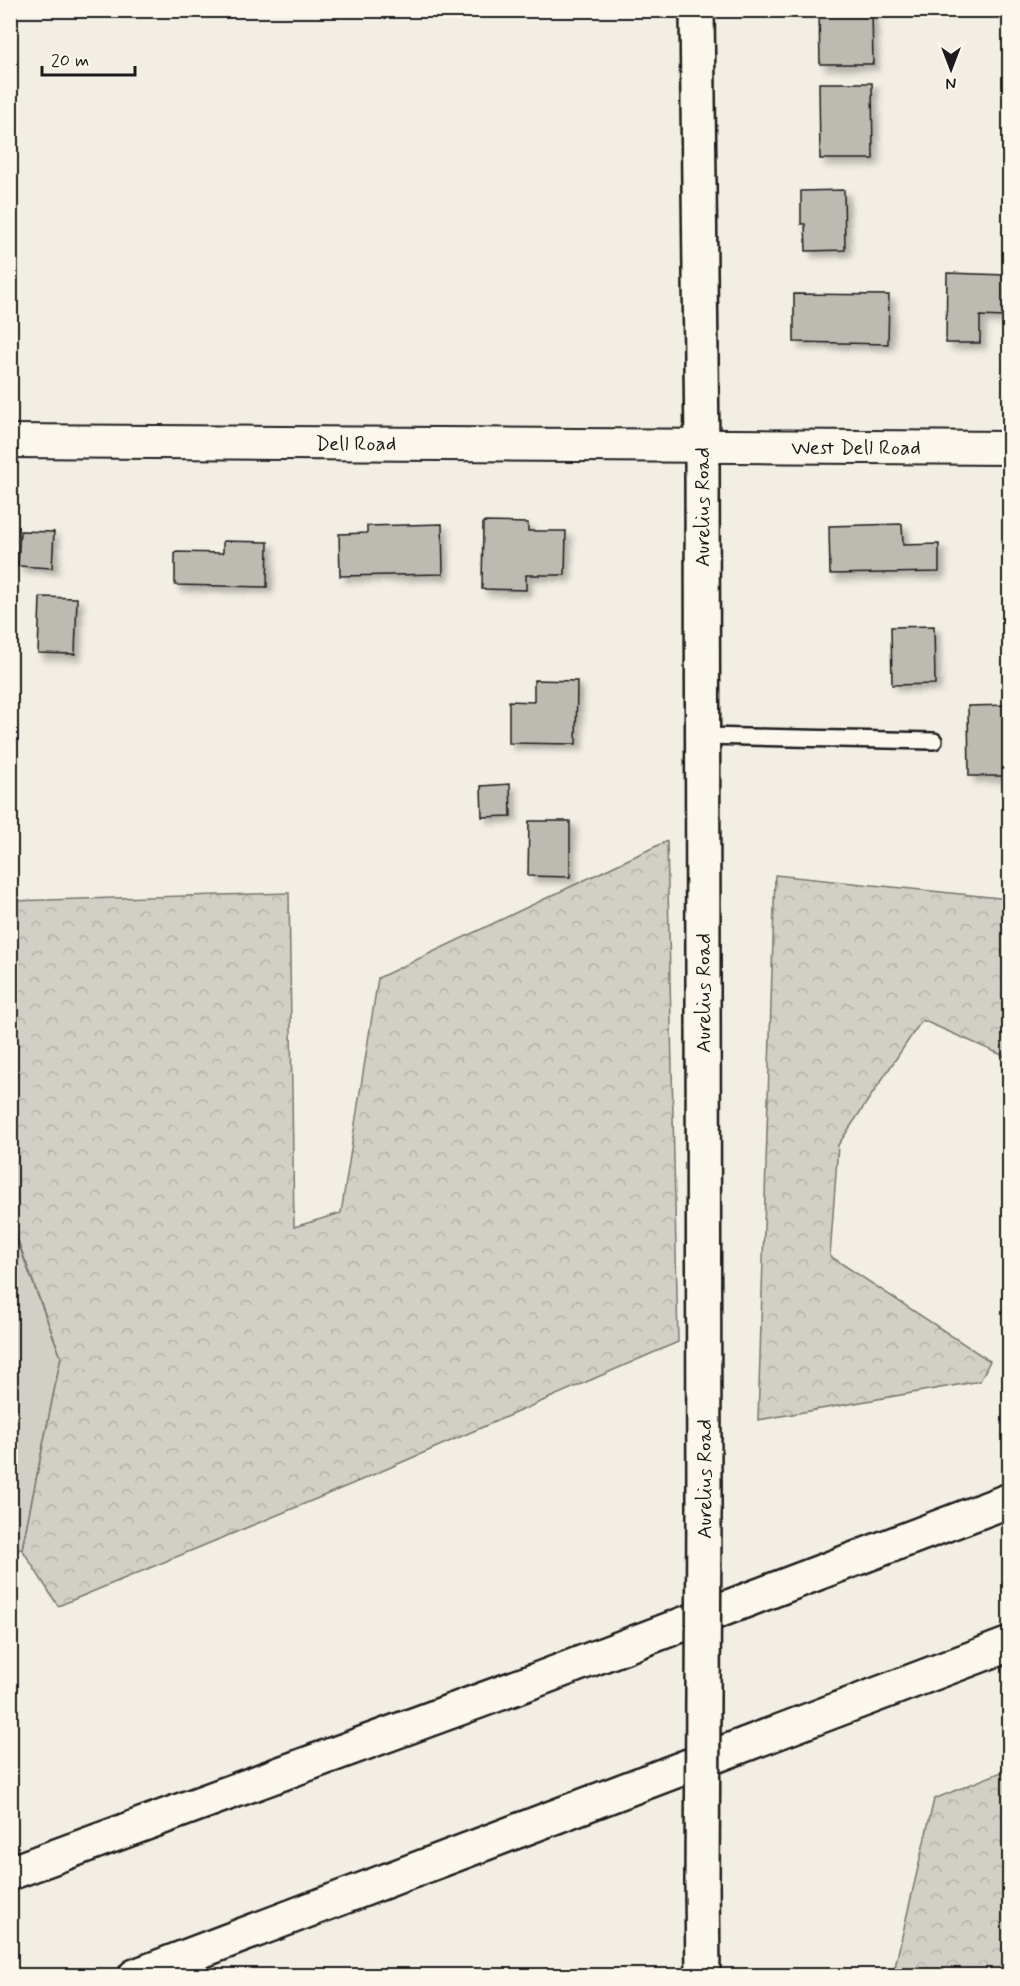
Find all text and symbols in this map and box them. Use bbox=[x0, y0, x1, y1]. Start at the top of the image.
scale bar bbox=[42, 39, 135, 77]
north arrow bbox=[921, 39, 981, 99]
text: 20 m bbox=[51, 49, 89, 73]
text: N bbox=[946, 72, 956, 93]
street label: Dell Road bbox=[316, 430, 396, 458]
street label: West Dell Road bbox=[791, 434, 921, 462]
street label: Aurelius Road bbox=[689, 447, 717, 567]
street label: Aurelius Road bbox=[690, 933, 718, 1053]
street label: Aurelius Road bbox=[691, 1419, 719, 1539]

